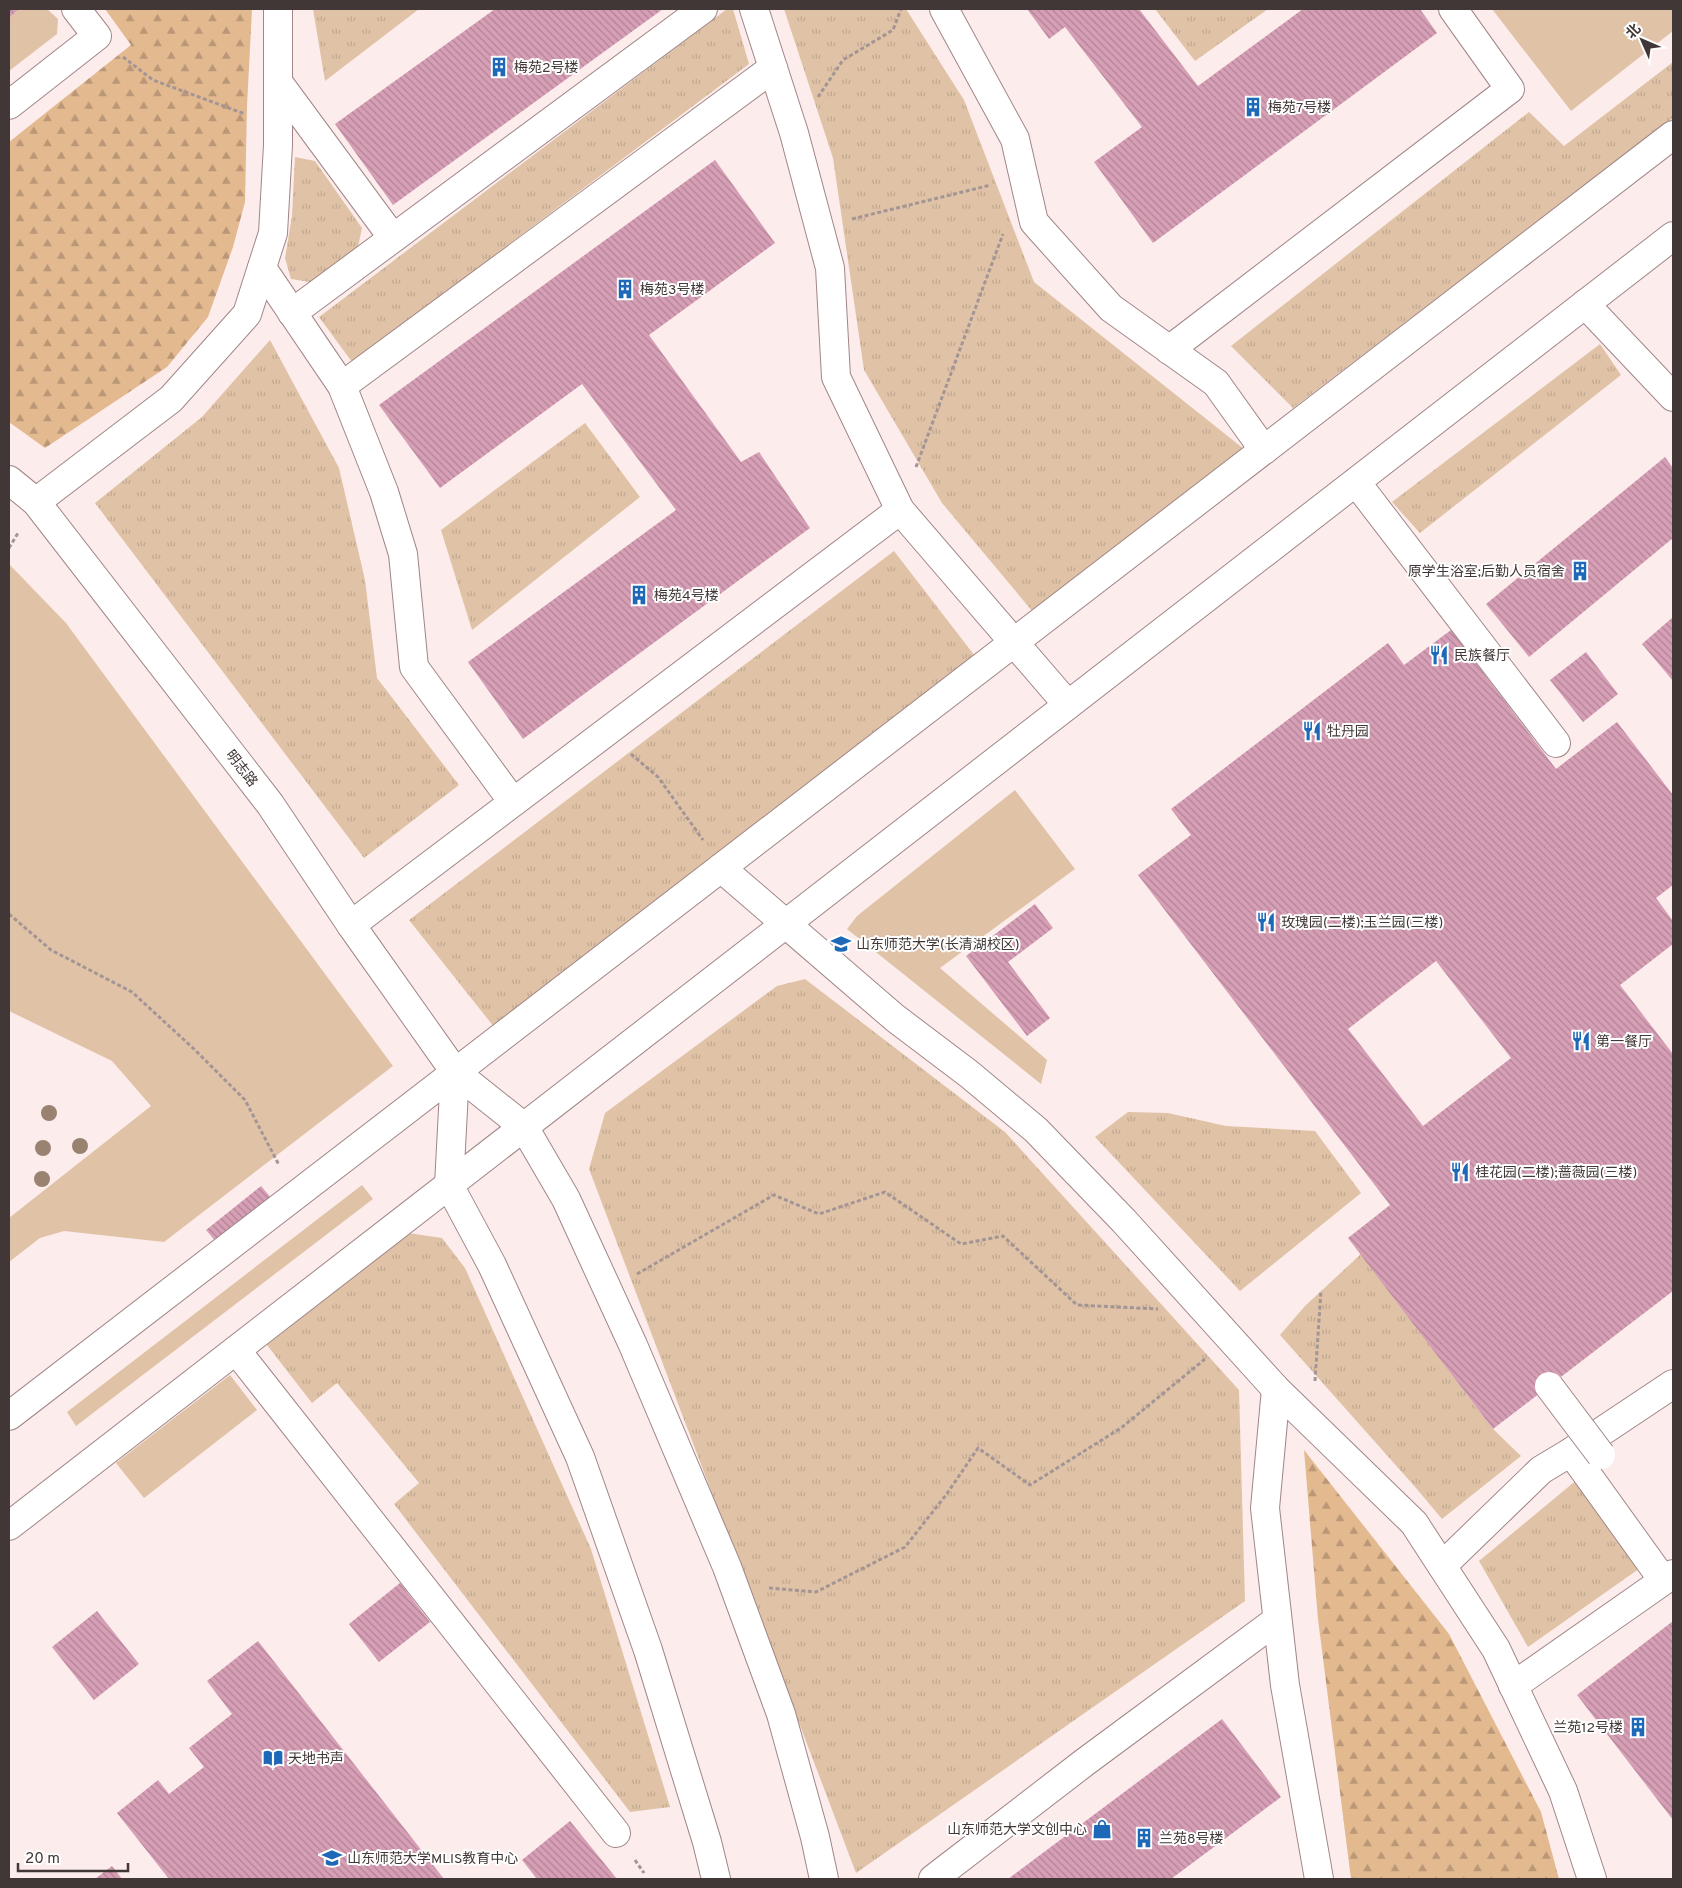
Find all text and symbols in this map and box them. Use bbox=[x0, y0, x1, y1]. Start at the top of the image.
north arrow bbox=[1617, 15, 1667, 65]
text: 北 bbox=[1623, 21, 1645, 43]
building icon: 梅苑2号楼 bbox=[488, 56, 510, 78]
place label: 梅苑2号楼 bbox=[514, 60, 579, 77]
building icon: 梅苑7号楼 bbox=[1242, 96, 1264, 118]
place label: 梅苑7号楼 bbox=[1268, 100, 1331, 117]
building icon: 梅苑3号楼 bbox=[614, 278, 636, 300]
place label: 梅苑3号楼 bbox=[640, 282, 704, 299]
building icon: 原学生浴室;后勤人员宿舍 bbox=[1569, 560, 1591, 582]
place label: 原学生浴室;后勤人员宿舍 bbox=[1408, 563, 1565, 581]
building icon: 梅苑4号楼 bbox=[628, 584, 650, 606]
place label: 梅苑4号楼 bbox=[654, 588, 719, 605]
restaurant icon: 民族餐厅 bbox=[1428, 644, 1450, 666]
place label: 民族餐厅 bbox=[1454, 648, 1510, 665]
restaurant icon: 牡丹园 bbox=[1301, 720, 1323, 742]
place label: 牡丹园 bbox=[1327, 724, 1369, 741]
street label: 明志路 bbox=[221, 747, 260, 791]
restaurant icon: 玫瑰园(二楼);玉兰园(三楼) bbox=[1255, 911, 1277, 933]
place label: 玫瑰园(二楼);玉兰园(三楼) bbox=[1281, 915, 1443, 932]
school or university icon: 山东师范大学(长清湖校区) bbox=[830, 933, 852, 955]
place label: 山东师范大学(长清湖校区) bbox=[856, 936, 1020, 954]
restaurant icon: 第一餐厅 bbox=[1570, 1030, 1592, 1052]
place label: 第一餐厅 bbox=[1596, 1033, 1652, 1051]
restaurant icon: 桂花园(二楼);蔷薇园(三楼) bbox=[1449, 1161, 1471, 1183]
place label: 桂花园(二楼);蔷薇园(三楼) bbox=[1475, 1165, 1637, 1182]
building icon: 兰苑12号楼 bbox=[1627, 1716, 1649, 1738]
place label: 兰苑12号楼 bbox=[1553, 1720, 1623, 1737]
library icon: 天地书声 bbox=[262, 1747, 284, 1769]
place label: 天地书声 bbox=[288, 1751, 344, 1768]
shop icon: 山东师范大学文创中心 bbox=[1091, 1818, 1113, 1840]
place label: 山东师范大学文创中心 bbox=[947, 1821, 1087, 1839]
building icon: 兰苑8号楼 bbox=[1133, 1827, 1155, 1849]
place label: 兰苑8号楼 bbox=[1159, 1831, 1224, 1848]
scale bar bbox=[18, 1840, 128, 1872]
school or university icon: 山东师范大学MLIS教育中心 bbox=[321, 1847, 343, 1869]
text: 20 m bbox=[25, 1850, 60, 1869]
place label: 山东师范大学MLIS教育中心 bbox=[347, 1851, 518, 1868]

